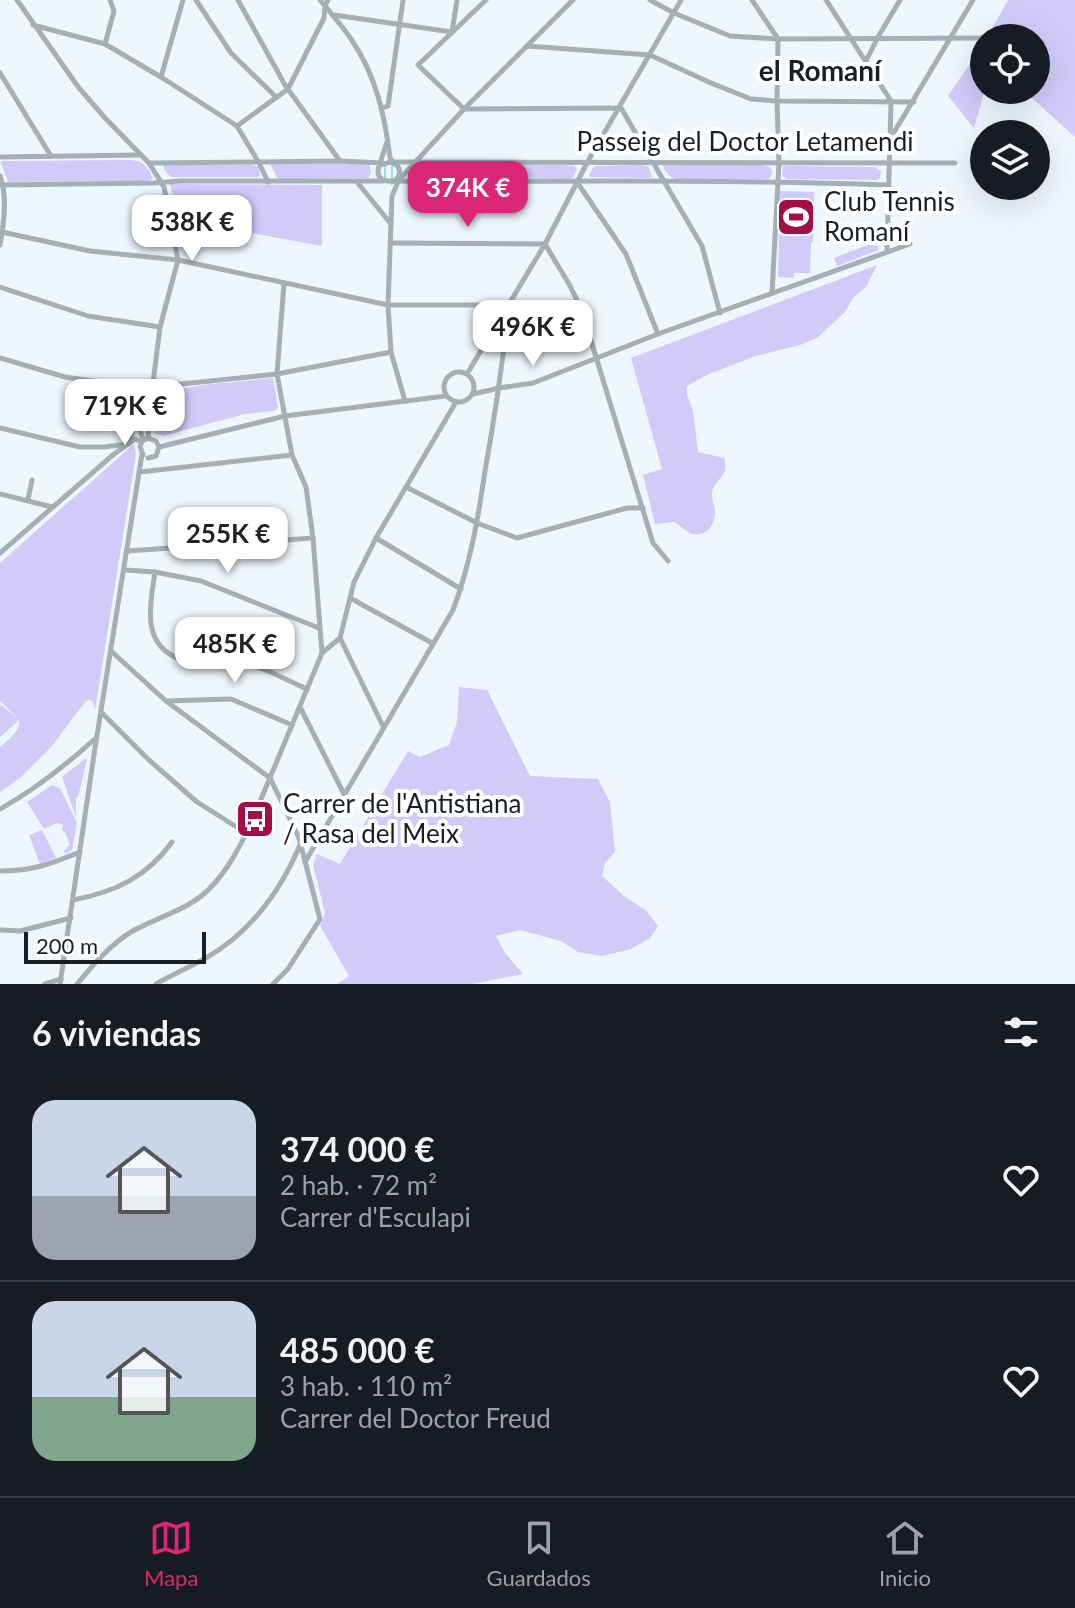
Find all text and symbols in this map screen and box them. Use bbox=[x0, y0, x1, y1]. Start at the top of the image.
map controls bbox=[970, 24, 1050, 200]
button: locate bbox=[970, 24, 1050, 104]
district label: el Romaní bbox=[759, 53, 883, 87]
button: layers bbox=[970, 120, 1050, 200]
street label: Passeig del Doctor Letamendi bbox=[577, 125, 913, 157]
pin: 374K € bbox=[403, 161, 533, 229]
text: 374K € bbox=[426, 171, 510, 203]
place label: Club Tennis Romaní bbox=[824, 185, 955, 247]
pin: 538K € bbox=[127, 195, 257, 263]
sports icon: Club Tennis Romaní bbox=[775, 196, 817, 238]
text: 538K € bbox=[150, 205, 234, 237]
pin: 496K € bbox=[468, 300, 598, 368]
text: 496K € bbox=[491, 310, 575, 342]
pin: 719K € bbox=[60, 379, 190, 447]
text: 719K € bbox=[83, 389, 167, 421]
pin: 255K € bbox=[163, 507, 293, 575]
text: 255K € bbox=[186, 517, 270, 549]
pin: 485K € bbox=[170, 617, 300, 685]
text: 485K € bbox=[193, 627, 277, 659]
place label: Carrer de l'Antistiana / Rasa del Meix bbox=[283, 787, 521, 849]
bus stop icon: Carrer de l'Antistiana / Rasa del Meix bbox=[234, 798, 276, 840]
scale bar bbox=[24, 928, 206, 964]
text: 200 m bbox=[36, 932, 98, 959]
icon: filters bbox=[999, 1010, 1043, 1054]
text: 6 viviendas bbox=[32, 1012, 201, 1053]
text: 374 000 € bbox=[280, 1128, 435, 1169]
icon: home bbox=[96, 1132, 192, 1228]
icon: heart bbox=[999, 1158, 1043, 1202]
text: 2 hab. · 72 m² bbox=[280, 1169, 437, 1201]
text: Carrer d'Esculapi bbox=[280, 1201, 471, 1233]
text: 485 000 € bbox=[280, 1329, 435, 1370]
icon: home bbox=[96, 1333, 192, 1429]
icon: heart bbox=[999, 1359, 1043, 1403]
text: 3 hab. · 110 m² bbox=[280, 1370, 452, 1402]
text: Carrer del Doctor Freud bbox=[280, 1402, 551, 1434]
tab: Mapa bbox=[144, 1516, 198, 1591]
tab: Guardados bbox=[487, 1516, 591, 1591]
tab: Inicio bbox=[879, 1516, 931, 1591]

